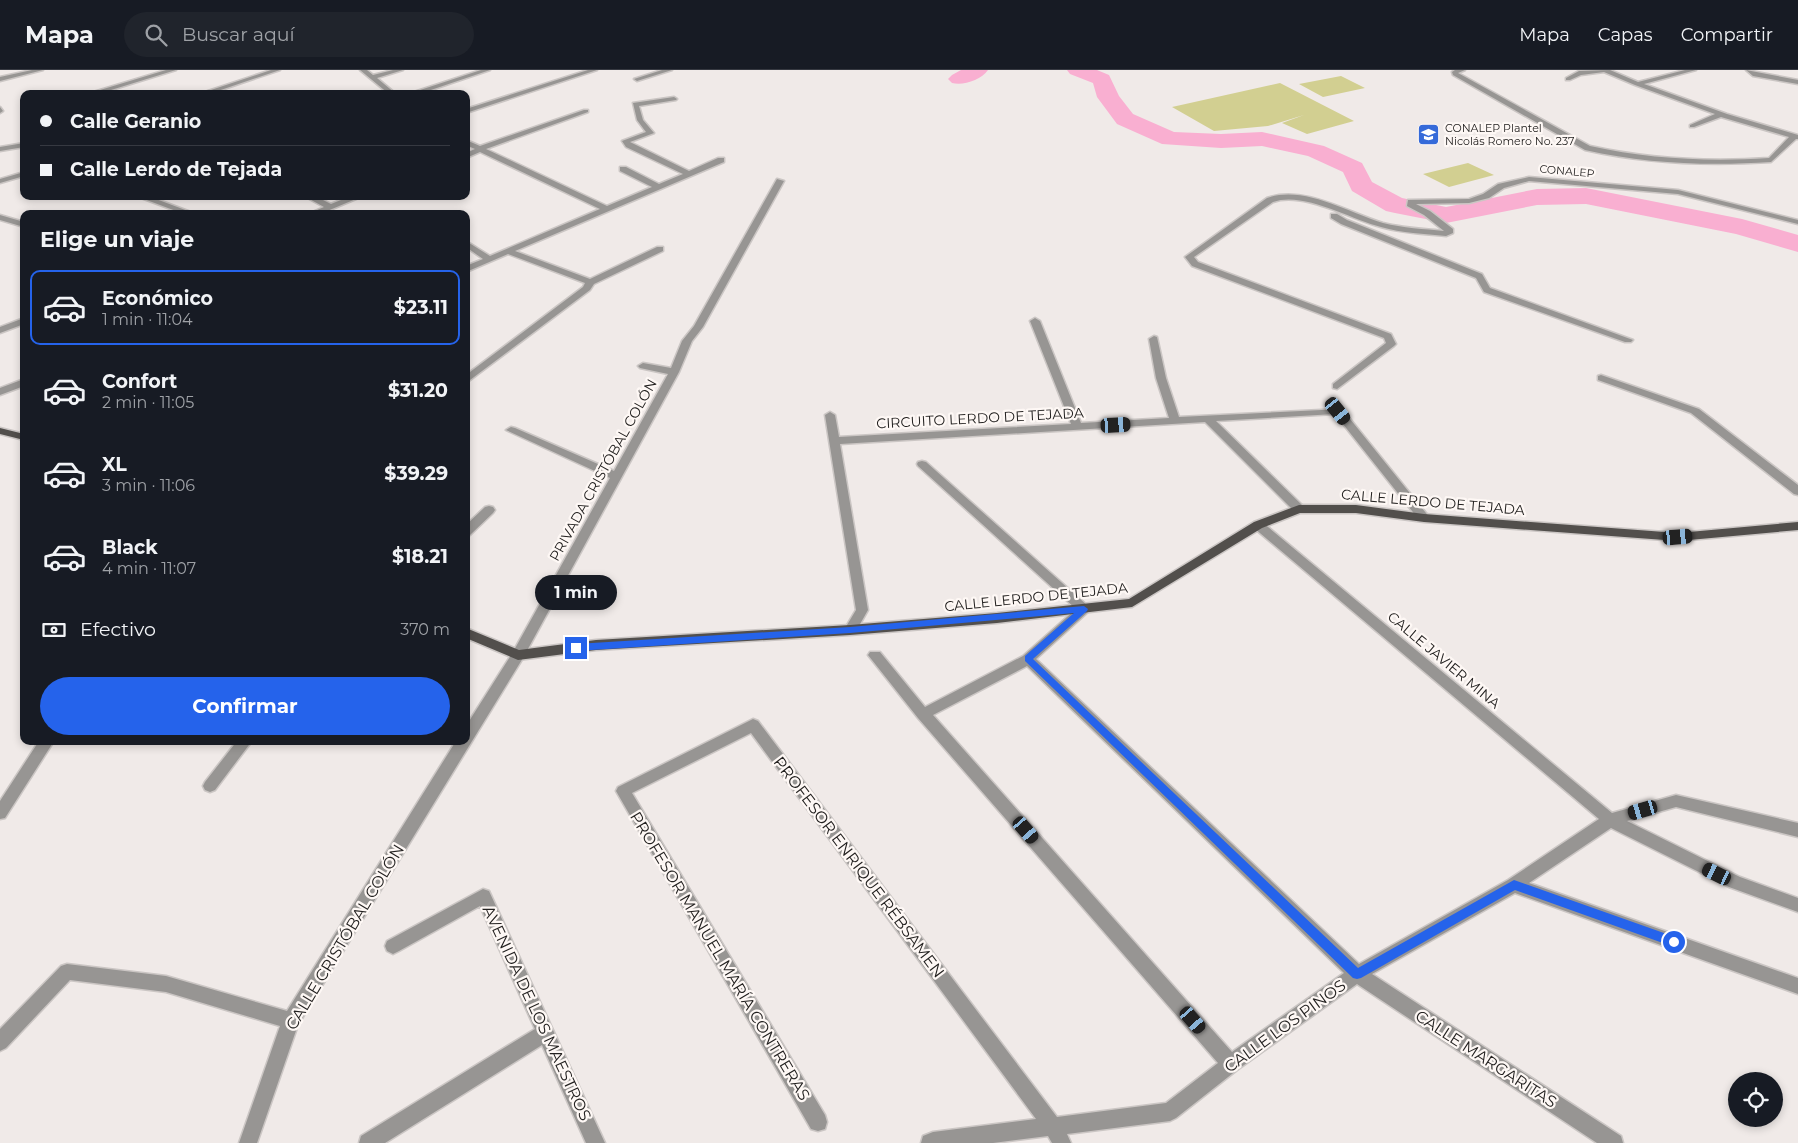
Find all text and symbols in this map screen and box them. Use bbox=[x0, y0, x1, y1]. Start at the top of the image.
search box bbox=[124, 12, 474, 57]
text: Mapa bbox=[25, 20, 94, 49]
icon: search bbox=[142, 21, 170, 49]
text: Buscar aquí bbox=[182, 23, 295, 46]
text: Mapa bbox=[1519, 24, 1570, 46]
text: Capas bbox=[1598, 24, 1653, 46]
text: Compartir bbox=[1681, 24, 1773, 46]
text: Calle Geranio bbox=[70, 110, 201, 133]
place label: CONALEP Plantel Nicolás Romero No. 237 bbox=[1445, 121, 1575, 148]
school or university icon: CONALEP Plantel Nicolás Romero No. 237 bbox=[1417, 122, 1441, 146]
text: Calle Lerdo de Tejada bbox=[70, 158, 282, 181]
street label: CONALEP bbox=[1539, 162, 1595, 180]
text: Elige un viaje bbox=[40, 226, 194, 253]
icon: car bbox=[42, 285, 87, 330]
text: Económico bbox=[102, 287, 213, 310]
text: $23.11 bbox=[394, 296, 448, 319]
text: 1 min · 11:04 bbox=[102, 310, 193, 329]
icon: car bbox=[42, 368, 87, 413]
text: Confort bbox=[102, 370, 177, 393]
street label: PRIVADA CRISTÓBAL COLÓN bbox=[545, 376, 661, 564]
text: $31.20 bbox=[388, 379, 448, 402]
text: 2 min · 11:05 bbox=[102, 393, 194, 412]
car bbox=[1322, 395, 1353, 427]
street label: CIRCUITO LERDO DE TEJADA bbox=[876, 404, 1085, 432]
car bbox=[1100, 417, 1131, 433]
icon: car bbox=[42, 451, 87, 496]
text: XL bbox=[102, 453, 127, 476]
text: $39.29 bbox=[384, 462, 448, 485]
text: 3 min · 11:06 bbox=[102, 476, 195, 495]
street label: CALLE LERDO DE TEJADA bbox=[1340, 485, 1527, 519]
car bbox=[1662, 528, 1693, 546]
icon: car bbox=[42, 534, 87, 579]
text: Black bbox=[102, 536, 158, 559]
text: $18.21 bbox=[392, 545, 448, 568]
text: 4 min · 11:07 bbox=[102, 559, 196, 578]
callout: 1 min bbox=[535, 576, 617, 610]
street label: CALLE LERDO DE TEJADA bbox=[943, 578, 1130, 616]
text: 1 min bbox=[554, 583, 598, 602]
street label: CALLE JAVIER MINA bbox=[1384, 608, 1505, 713]
icon: cash bbox=[40, 616, 68, 644]
text: Efectivo bbox=[80, 618, 156, 641]
text: 370 m bbox=[400, 620, 450, 639]
route end bbox=[565, 637, 587, 659]
button: Confirmar bbox=[40, 677, 450, 735]
street label: PROFESOR ENRIQUE RÉBSAMEN bbox=[770, 753, 948, 981]
car bbox=[1626, 799, 1659, 821]
street label: PROFESOR MANUEL MARÍA CONTRERAS bbox=[626, 808, 814, 1104]
car bbox=[1010, 814, 1041, 846]
street label: CALLE CRISTÓBAL COLÓN bbox=[282, 841, 408, 1033]
car bbox=[1700, 861, 1733, 887]
street label: AVENIDA DE LOS MAESTROS bbox=[479, 902, 595, 1124]
route start bbox=[1663, 931, 1685, 953]
street label: CALLE LOS PINOS bbox=[1221, 976, 1350, 1076]
car bbox=[1177, 1004, 1208, 1036]
street label: CALLE MARGARITAS bbox=[1412, 1006, 1560, 1112]
map controls bbox=[1728, 1072, 1783, 1127]
button: locate bbox=[1728, 1072, 1783, 1127]

